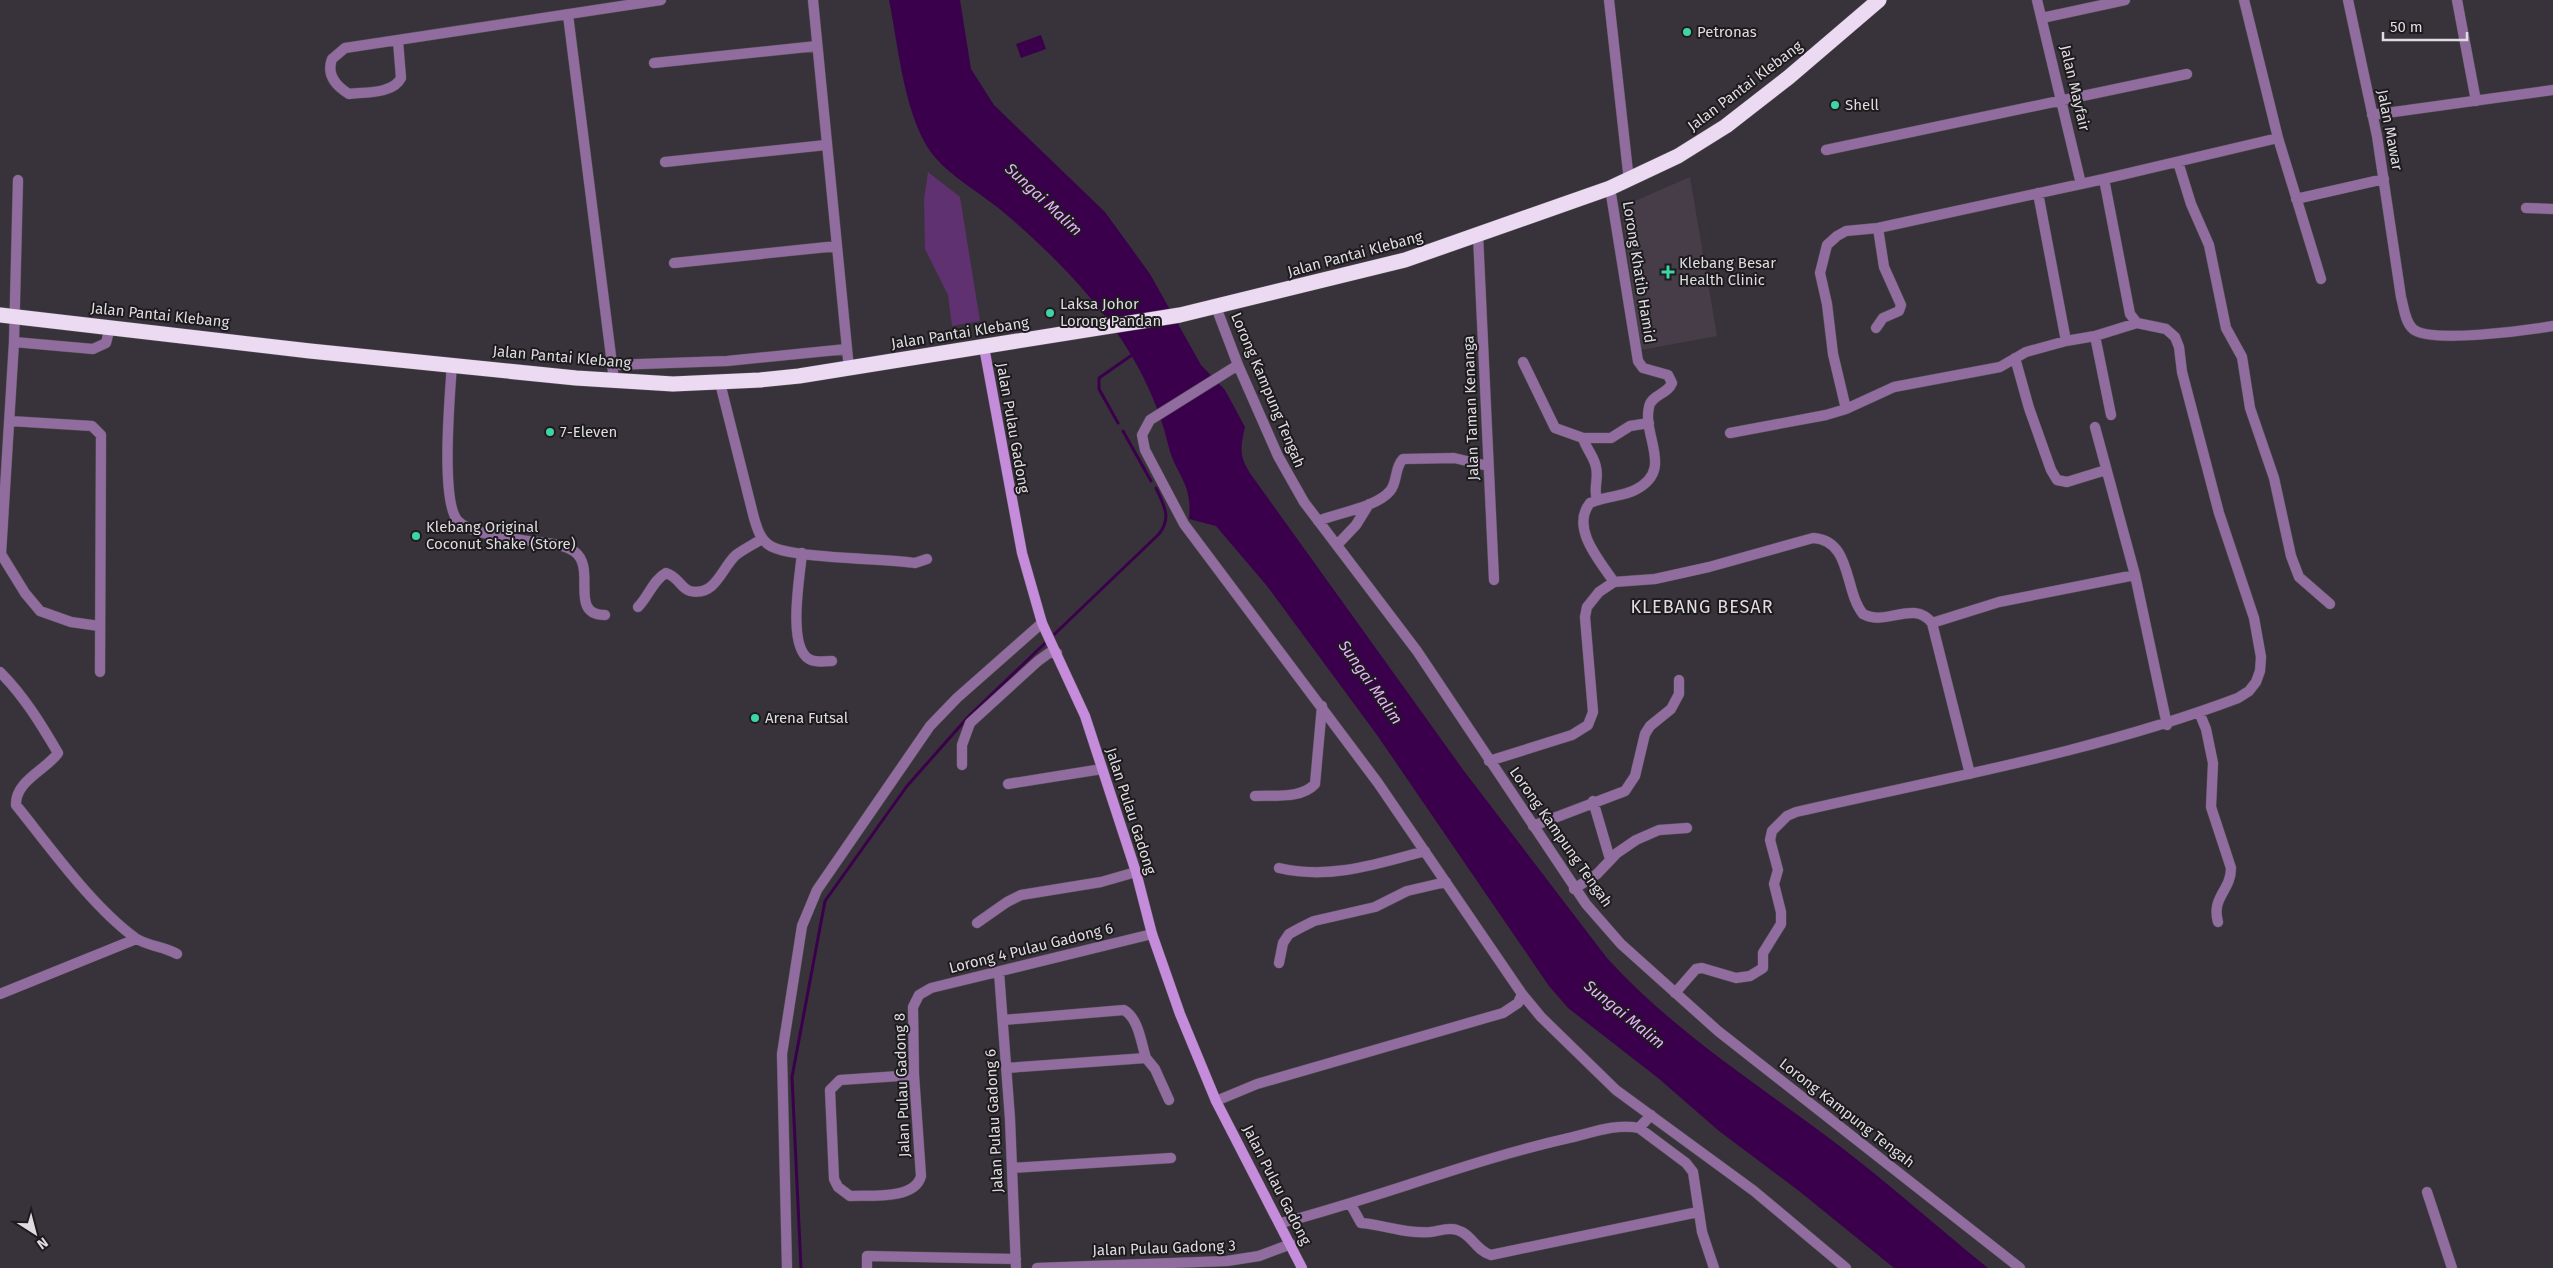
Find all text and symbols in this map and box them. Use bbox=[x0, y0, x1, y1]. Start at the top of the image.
scale bar bbox=[2383, 10, 2467, 42]
text: 50 m bbox=[2390, 18, 2423, 36]
place label: Petronas bbox=[1697, 23, 1757, 41]
marker: Petronas bbox=[1681, 26, 1693, 38]
street label: Jalan Pantai Klebang bbox=[1684, 37, 1806, 135]
street label: Jalan Mayfair bbox=[2056, 43, 2094, 133]
street label: Jalan Mawar bbox=[2373, 88, 2407, 172]
place label: Shell bbox=[1845, 96, 1880, 114]
marker: Shell bbox=[1829, 99, 1841, 111]
water label: Sungai Malim bbox=[1001, 158, 1086, 240]
street label: Lorong Khatib Hamid bbox=[1619, 200, 1659, 344]
street label: Jalan Pantai Klebang bbox=[1285, 227, 1425, 281]
place label: Klebang Besar Health Clinic bbox=[1679, 254, 1776, 289]
marker: Klebang Besar Health Clinic bbox=[1661, 265, 1675, 279]
place label: Laksa Johor Lorong Pandan bbox=[1060, 295, 1161, 330]
street label: Jalan Pantai Klebang bbox=[90, 299, 230, 331]
marker: Laksa Johor Lorong Pandan bbox=[1044, 307, 1056, 319]
street label: Lorong Kampung Tengah bbox=[1227, 310, 1309, 470]
street label: Jalan Pantai Klebang bbox=[890, 313, 1030, 353]
street label: Jalan Taman Kenanga bbox=[1459, 335, 1483, 481]
street label: Jalan Pantai Klebang bbox=[492, 342, 632, 372]
street label: Jalan Pulau Gadong bbox=[993, 361, 1033, 495]
place label: 7-Eleven bbox=[560, 423, 617, 441]
marker: 7-Eleven bbox=[544, 426, 556, 438]
place label: Klebang Original Coconut Shake (Store) bbox=[426, 518, 576, 553]
marker: Klebang Original Coconut Shake (Store) bbox=[410, 530, 422, 542]
district label: KLEBANG BESAR bbox=[1630, 596, 1774, 618]
water label: Sungai Malim bbox=[1334, 636, 1407, 728]
place label: Arena Futsal bbox=[765, 709, 849, 727]
marker: Arena Futsal bbox=[749, 712, 761, 724]
street label: Jalan Pulau Gadong bbox=[1102, 745, 1160, 877]
street label: Lorong Kampung Tengah bbox=[1506, 764, 1616, 910]
street label: Lorong 4 Pulau Gadong 6 bbox=[947, 919, 1115, 977]
water label: Sungai Malim bbox=[1580, 975, 1669, 1053]
street label: Jalan Pulau Gadong 8 bbox=[890, 1013, 914, 1157]
street label: Jalan Pulau Gadong 6 bbox=[981, 1049, 1007, 1193]
street label: Lorong Kampung Tengah bbox=[1776, 1055, 1918, 1171]
street label: Jalan Pulau Gadong bbox=[1239, 1122, 1315, 1248]
north arrow bbox=[10, 1208, 60, 1258]
text: N bbox=[34, 1234, 51, 1253]
street label: Jalan Pulau Gadong 3 bbox=[1092, 1237, 1236, 1259]

